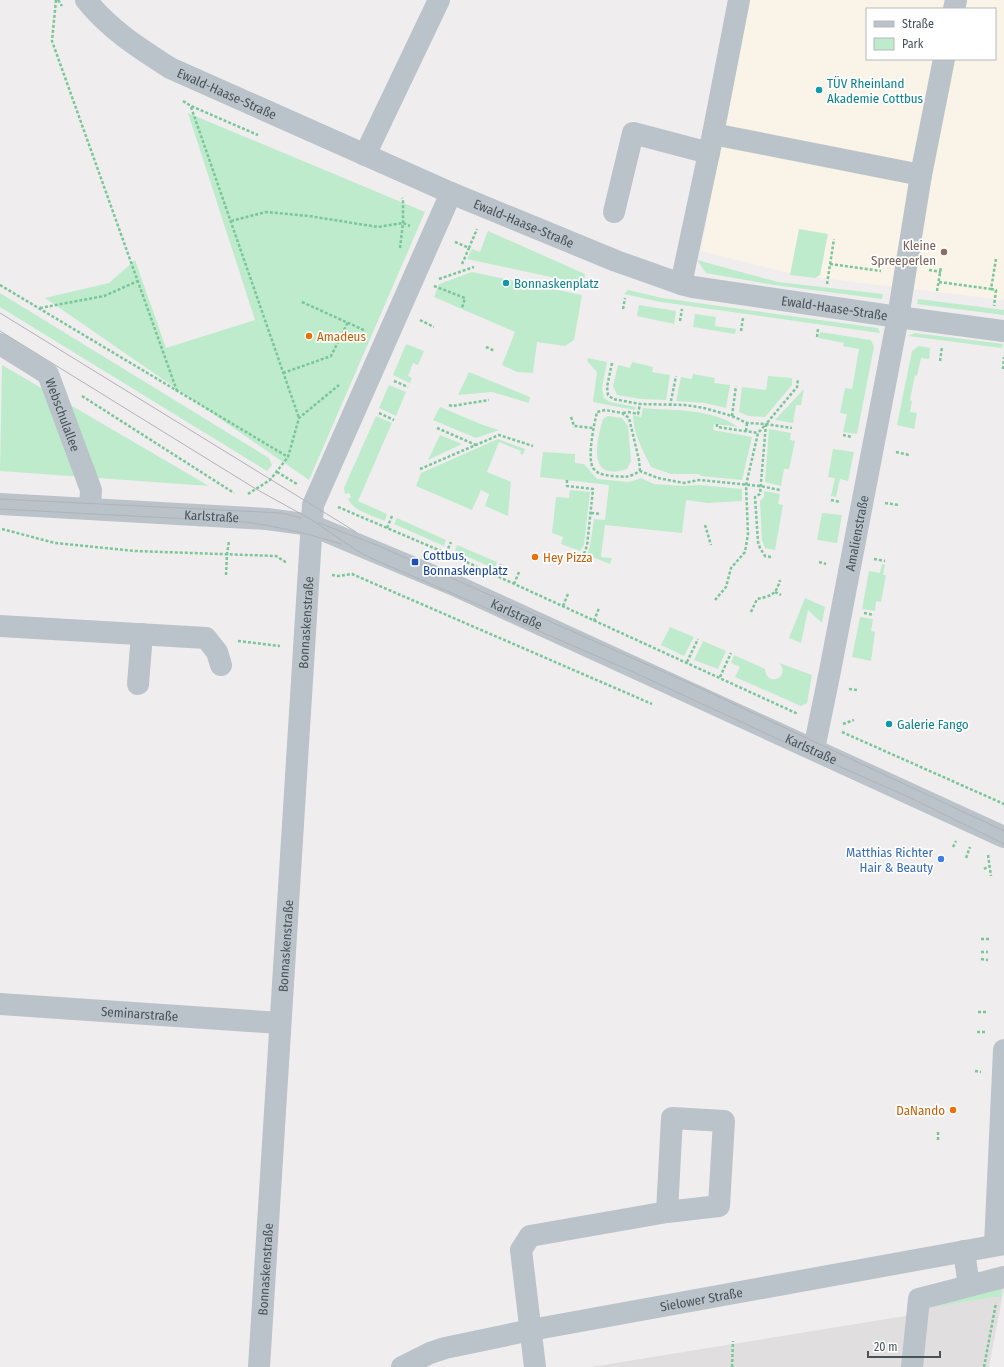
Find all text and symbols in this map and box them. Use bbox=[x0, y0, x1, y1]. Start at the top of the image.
legend bbox=[866, 8, 996, 60]
text: Straße bbox=[902, 17, 934, 31]
text: Park bbox=[902, 37, 924, 51]
street label: Ewald-Haase-Straße bbox=[175, 65, 279, 122]
place label: TÜV Rheinland Akademie Cottbus bbox=[827, 75, 924, 106]
marker: TÜV Rheinland Akademie Cottbus bbox=[814, 85, 824, 95]
street label: Ewald-Haase-Straße bbox=[472, 196, 576, 250]
place label: Kleine Spreeperlen bbox=[871, 238, 936, 268]
marker: Kleine Spreeperlen bbox=[939, 247, 949, 257]
place label: Bonnaskenplatz bbox=[514, 276, 599, 291]
marker: Bonnaskenplatz bbox=[501, 278, 511, 288]
street label: Ewald-Haase-Straße bbox=[780, 293, 889, 323]
place label: Amadeus bbox=[317, 329, 366, 344]
marker: Amadeus bbox=[304, 331, 314, 341]
street label: Webschulallee bbox=[43, 376, 84, 453]
street label: Amalienstraße bbox=[842, 494, 871, 572]
street label: Karlstraße bbox=[184, 507, 239, 525]
place label: Cottbus, Bonnaskenplatz bbox=[423, 548, 508, 578]
place label: Hey Pizza bbox=[543, 550, 593, 565]
marker: Hey Pizza bbox=[530, 552, 540, 562]
marker: Cottbus, Bonnaskenplatz bbox=[410, 557, 420, 567]
street label: Bonnaskenstraße bbox=[295, 576, 316, 669]
street label: Karlstraße bbox=[489, 595, 545, 632]
place label: Galerie Fango bbox=[897, 717, 969, 732]
marker: Galerie Fango bbox=[884, 719, 894, 729]
street label: Karlstraße bbox=[783, 730, 839, 767]
place label: Matthias Richter Hair & Beauty bbox=[846, 845, 933, 875]
marker: Matthias Richter Hair & Beauty bbox=[936, 854, 946, 864]
street label: Bonnaskenstraße bbox=[275, 899, 296, 992]
street label: Seminarstraße bbox=[101, 1003, 179, 1024]
place label: DaNando bbox=[896, 1103, 945, 1118]
marker: DaNando bbox=[948, 1105, 958, 1115]
street label: Bonnaskenstraße bbox=[255, 1223, 276, 1316]
street label: Sielower Straße bbox=[659, 1284, 744, 1314]
scale bar bbox=[868, 1333, 940, 1359]
text: 20 m bbox=[874, 1340, 898, 1354]

